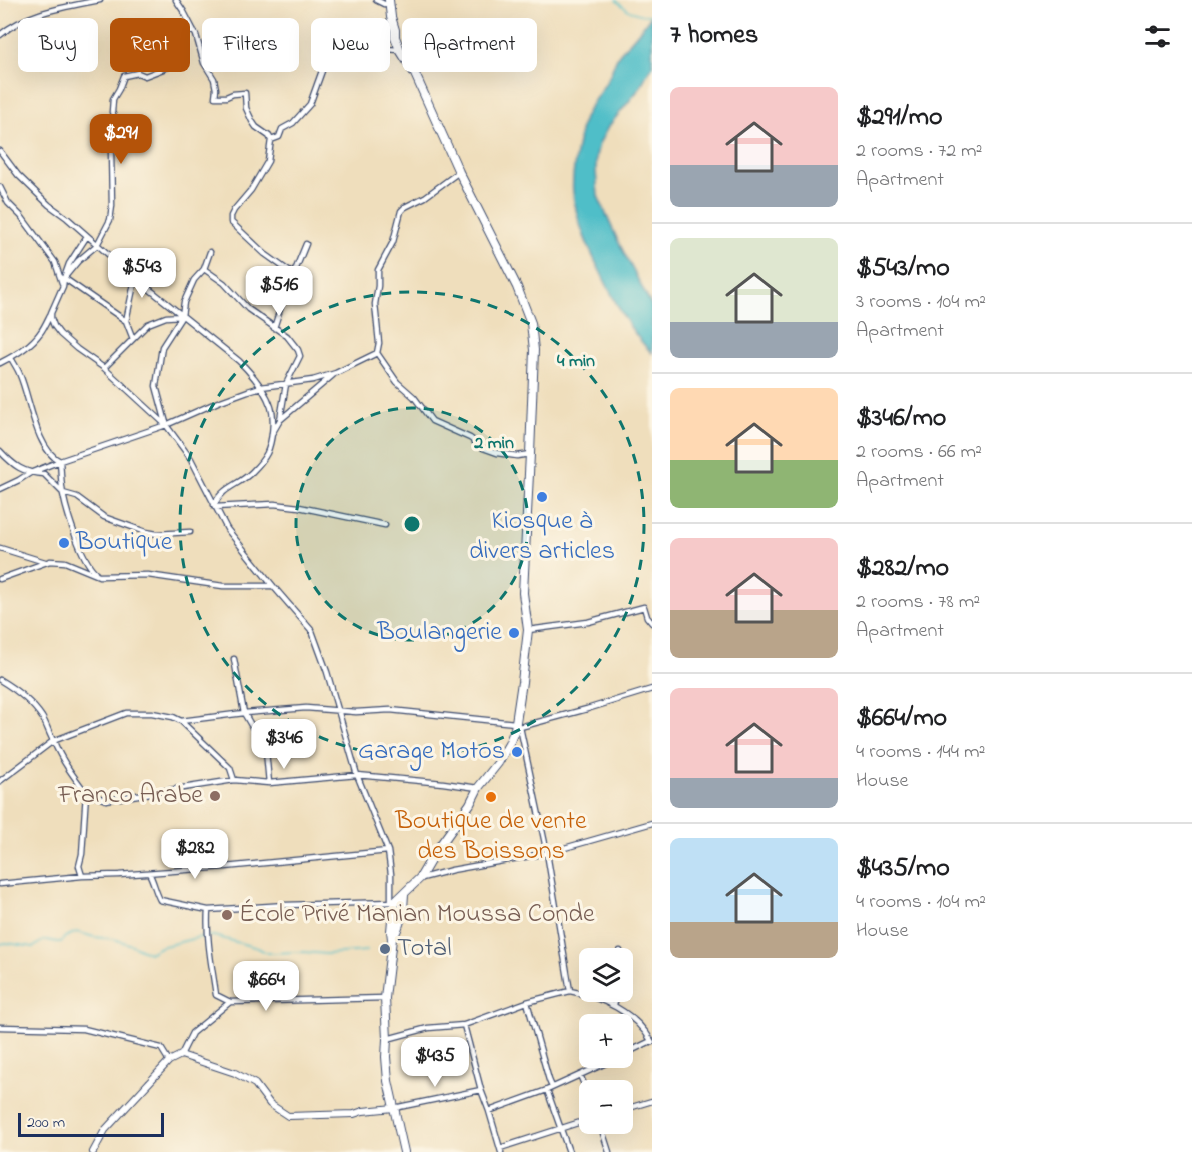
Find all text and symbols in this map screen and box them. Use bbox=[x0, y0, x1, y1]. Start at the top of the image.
text: 7 homes bbox=[670, 17, 758, 55]
chip: Buy bbox=[18, 18, 98, 72]
chip: Rent bbox=[110, 18, 190, 72]
chip: Filters bbox=[202, 18, 299, 72]
chip: New bbox=[311, 18, 390, 72]
chip: Apartment bbox=[402, 18, 537, 72]
icon: filters bbox=[1141, 20, 1174, 53]
text: $291/mo bbox=[856, 99, 943, 137]
icon: home bbox=[718, 111, 790, 183]
pin: $291 bbox=[85, 114, 157, 165]
text: $291 bbox=[104, 119, 138, 148]
text: 2 rooms · 72 m² bbox=[856, 137, 983, 166]
text: Apartment bbox=[856, 166, 944, 195]
pin: $543 bbox=[106, 248, 178, 299]
text: $543/mo bbox=[856, 250, 950, 288]
text: $543 bbox=[122, 253, 162, 282]
icon: home bbox=[718, 262, 790, 334]
pin: $516 bbox=[243, 266, 315, 317]
text: $516 bbox=[260, 271, 298, 300]
text: 3 rooms · 104 m² bbox=[856, 288, 986, 317]
text: Apartment bbox=[856, 317, 944, 346]
text: 4 min bbox=[557, 349, 595, 375]
text: $346/mo bbox=[856, 400, 946, 438]
icon: home bbox=[718, 412, 790, 484]
text: 2 min bbox=[473, 431, 514, 457]
text: 2 rooms · 66 m² bbox=[856, 438, 982, 467]
text: Apartment bbox=[856, 467, 944, 496]
marker: Kiosque à divers articles bbox=[535, 490, 549, 504]
place label: Kiosque à divers articles bbox=[469, 503, 615, 571]
centre of rings bbox=[402, 514, 422, 534]
place label: Boutique bbox=[75, 524, 173, 562]
marker: Boutique bbox=[57, 536, 71, 550]
text: $282/mo bbox=[856, 550, 949, 588]
icon: home bbox=[718, 562, 790, 634]
text: 2 rooms · 78 m² bbox=[856, 588, 980, 617]
place label: Boulangerie bbox=[376, 614, 502, 652]
text: Apartment bbox=[856, 617, 944, 646]
marker: Boulangerie bbox=[507, 626, 521, 640]
text: $664/mo bbox=[856, 700, 947, 738]
icon: home bbox=[718, 712, 790, 784]
pin: $346 bbox=[248, 719, 320, 770]
text: $346 bbox=[265, 724, 303, 753]
place label: Garage Motos bbox=[358, 733, 505, 771]
text: 4 rooms · 144 m² bbox=[856, 738, 986, 767]
marker: Garage Motos bbox=[510, 745, 524, 759]
text: House bbox=[856, 767, 909, 796]
place label: Franco Arabe bbox=[57, 777, 203, 815]
marker: Franco Arabe bbox=[208, 789, 222, 803]
marker: Boutique de vente des Boissons bbox=[484, 790, 498, 804]
place label: Boutique de vente des Boissons bbox=[394, 803, 587, 871]
pin: $282 bbox=[159, 829, 231, 880]
text: $282 bbox=[175, 834, 215, 863]
text: $435/mo bbox=[856, 850, 950, 888]
icon: home bbox=[718, 862, 790, 934]
text: 4 rooms · 104 m² bbox=[856, 888, 986, 917]
place label: École Privé Manian Moussa Conde bbox=[239, 896, 595, 934]
marker: École Privé Manian Moussa Conde bbox=[220, 908, 234, 922]
text: House bbox=[856, 917, 909, 946]
place label: Total bbox=[397, 930, 452, 968]
marker: Total bbox=[378, 942, 392, 956]
map controls bbox=[579, 948, 633, 1134]
button: layers bbox=[579, 948, 633, 1002]
pin: $664 bbox=[230, 961, 302, 1012]
text: $664 bbox=[247, 966, 285, 995]
button: + bbox=[579, 1014, 633, 1068]
pin: $435 bbox=[399, 1037, 471, 1088]
text: $435 bbox=[415, 1042, 455, 1071]
button: − bbox=[579, 1080, 633, 1134]
scale bar bbox=[18, 1110, 164, 1138]
text: 200 m bbox=[27, 1111, 65, 1135]

